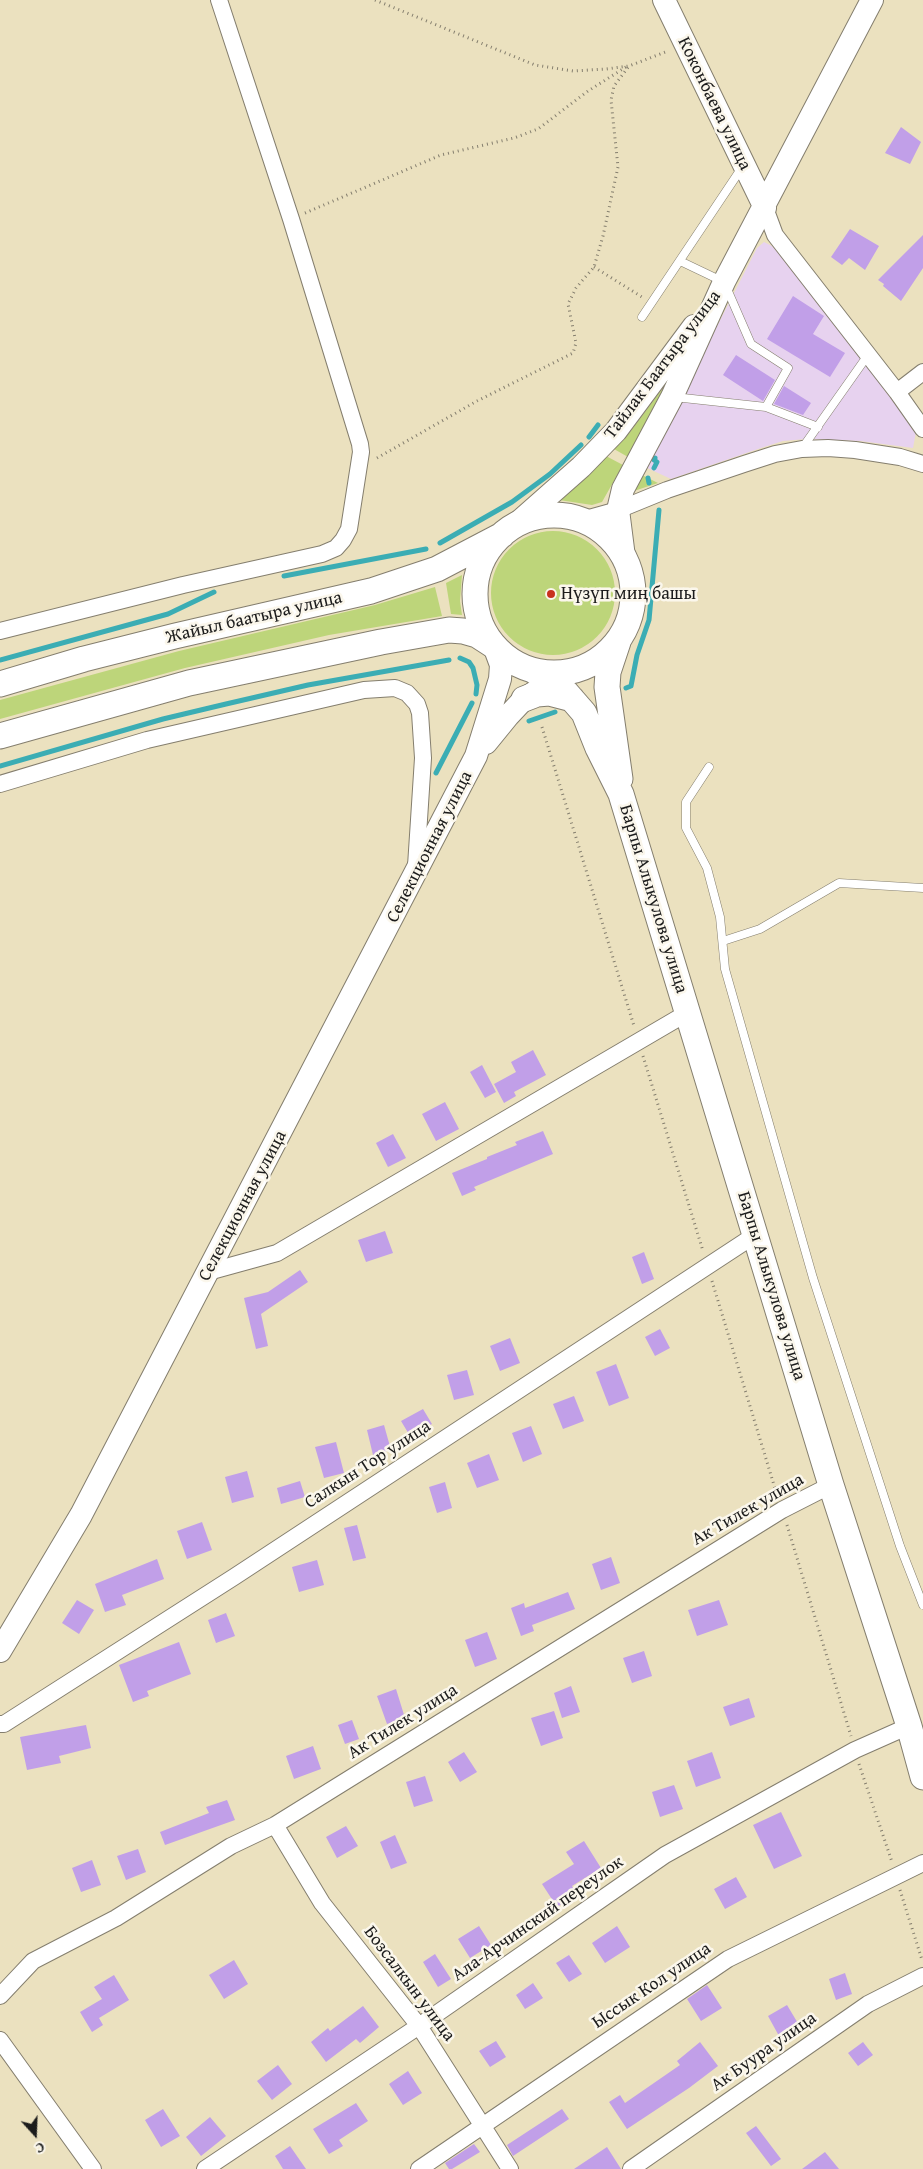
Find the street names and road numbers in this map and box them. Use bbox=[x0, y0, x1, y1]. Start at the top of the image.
street label: Коконбаева улица bbox=[672, 34, 756, 174]
street label: Тайлак Баатыра улица bbox=[600, 286, 726, 444]
street label: Жайыл баатыра улица bbox=[164, 587, 344, 649]
street label: Селекционная улица bbox=[382, 768, 478, 926]
street label: Барпы Алыкулова улица bbox=[614, 802, 692, 996]
street label: Селекционная улица bbox=[194, 1127, 292, 1285]
street label: Барпы Алыкулова улица bbox=[732, 1189, 810, 1383]
street label: Салкын Тор улица bbox=[301, 1416, 435, 1514]
street label: Ак Тилек улица bbox=[688, 1469, 808, 1551]
street label: Ак Тилек улица bbox=[344, 1680, 462, 1764]
street label: Ала-Арчинский переулок bbox=[448, 1852, 628, 1986]
street label: Бозсалкын улица bbox=[359, 1922, 459, 2046]
street label: Ыссык Кол улица bbox=[589, 1938, 715, 2034]
street label: Ак Буура улица bbox=[707, 2008, 821, 2096]

